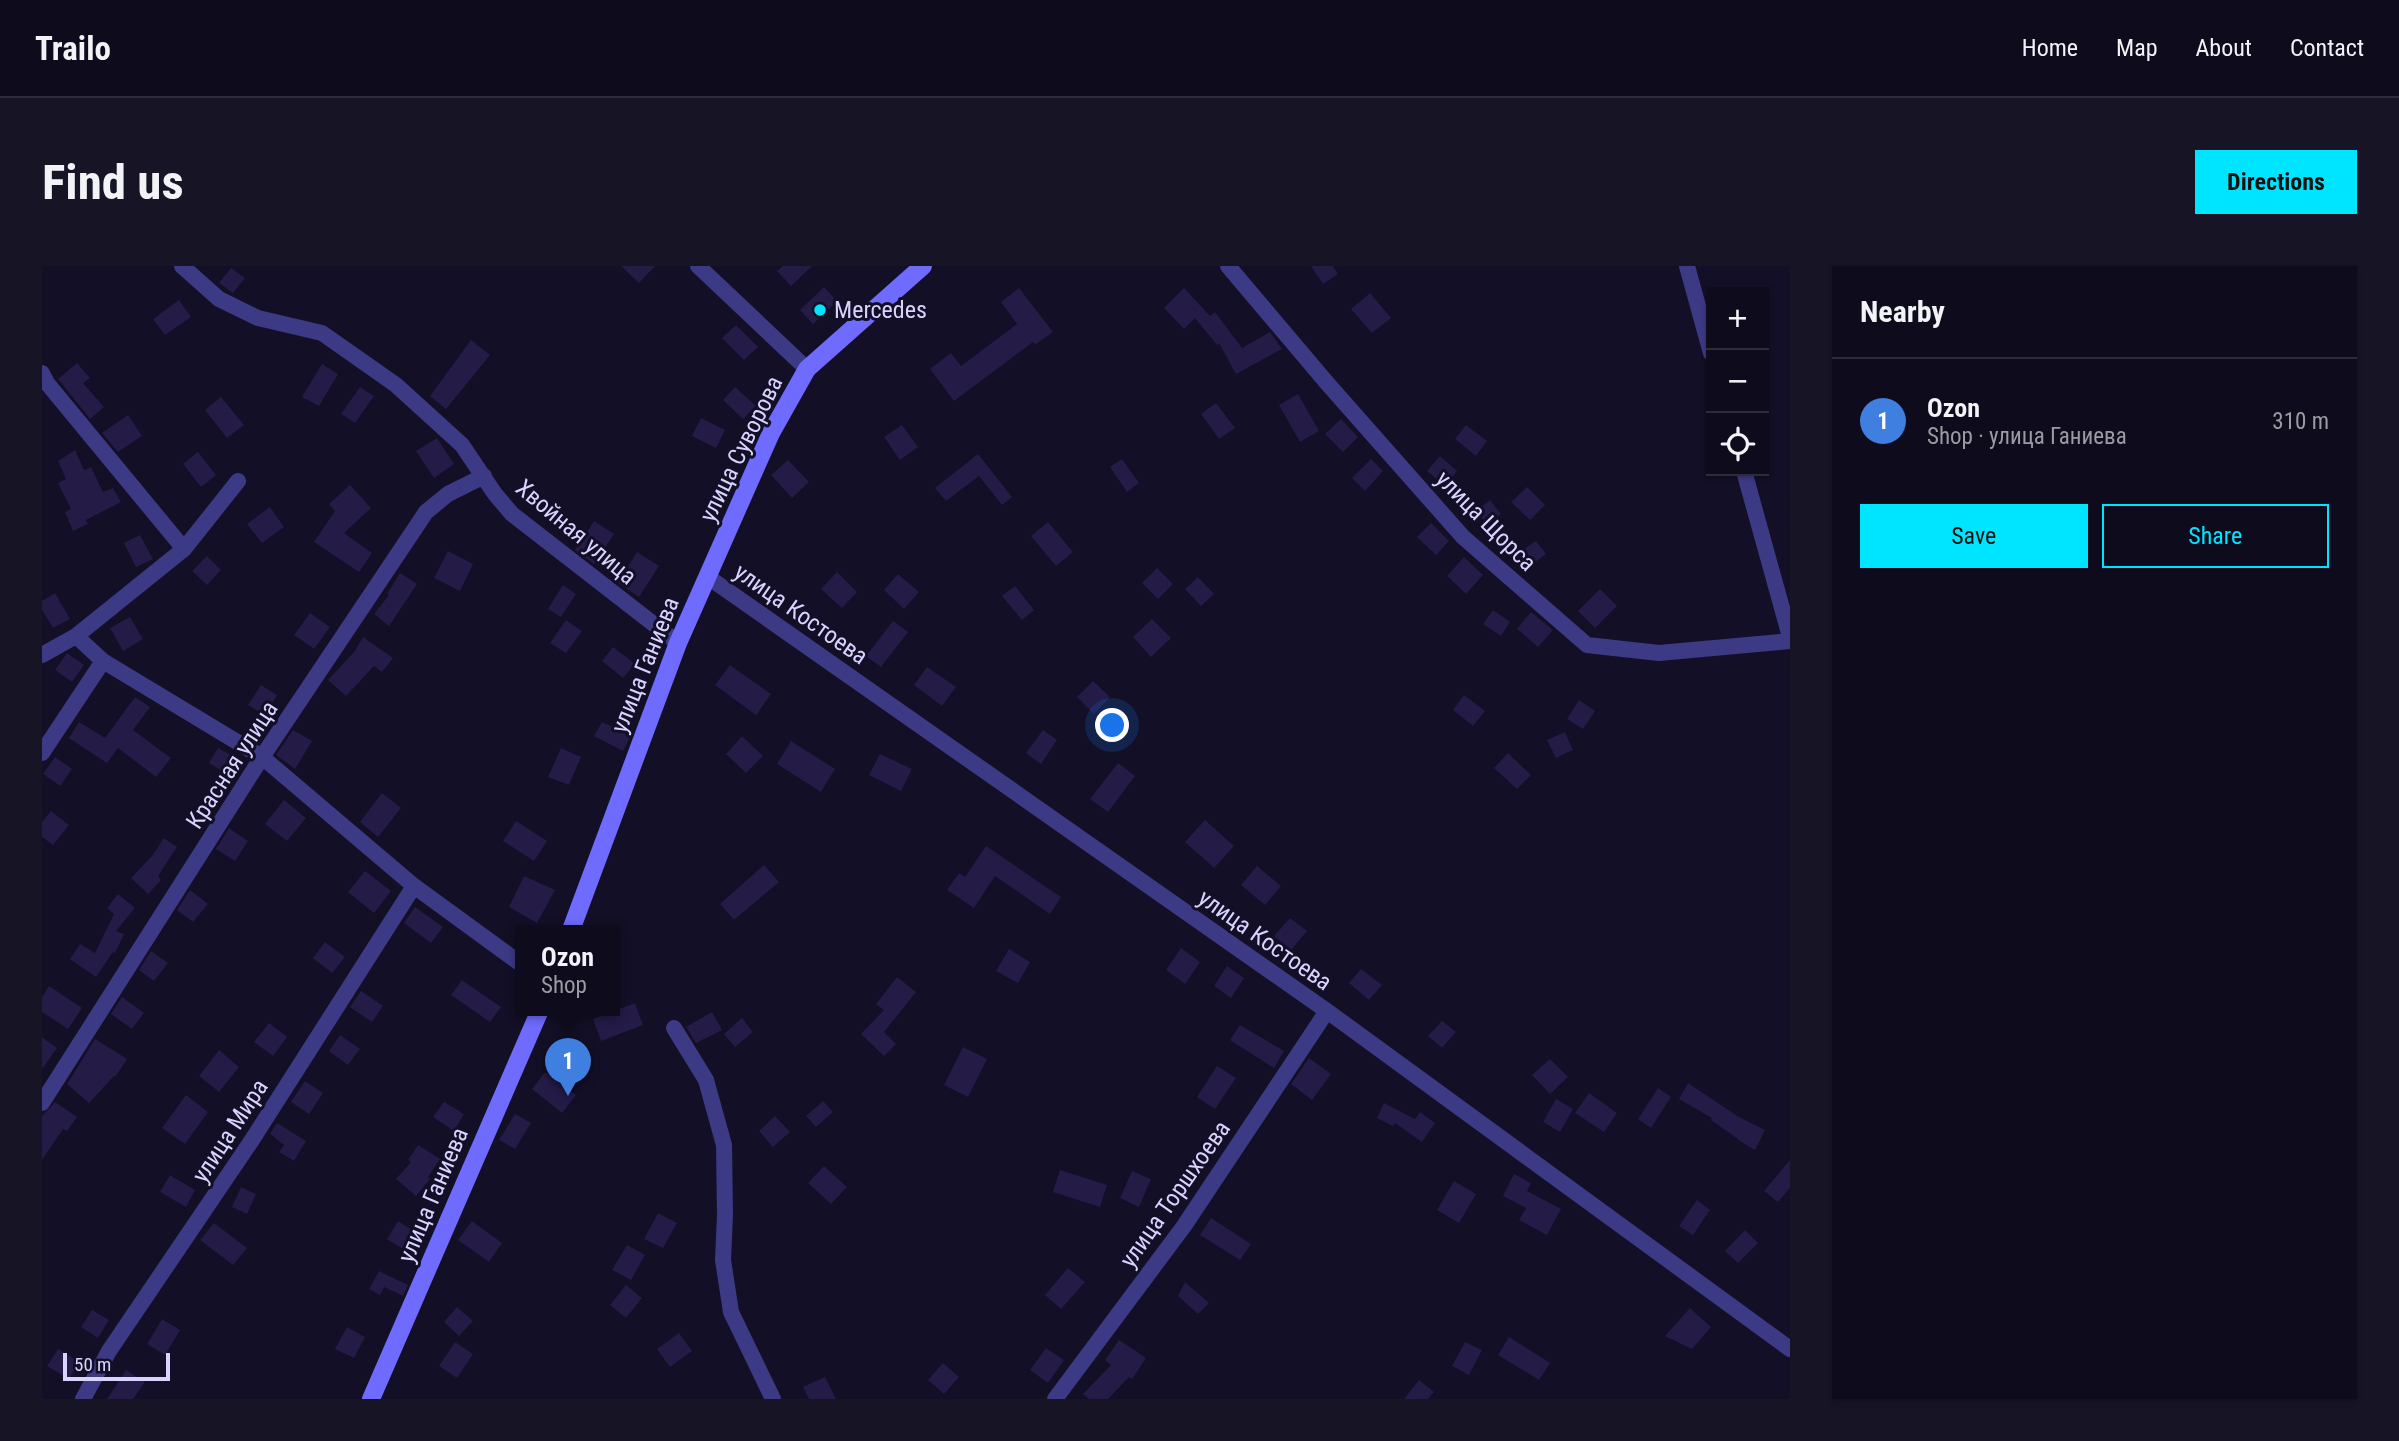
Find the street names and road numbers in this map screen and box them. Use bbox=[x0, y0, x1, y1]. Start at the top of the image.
street label: улица Суворова bbox=[694, 372, 788, 526]
street label: улица Щорса bbox=[1430, 465, 1542, 577]
street label: Хвойная улица bbox=[510, 474, 642, 590]
street label: улица Костоева bbox=[729, 558, 873, 670]
street label: улица Ганиева bbox=[605, 593, 685, 737]
street label: Красная улица bbox=[180, 696, 284, 834]
street label: улица Костоева bbox=[1193, 884, 1337, 996]
street label: улица Мира bbox=[186, 1074, 274, 1188]
street label: улица Торшхоева bbox=[1114, 1115, 1236, 1273]
street label: улица Ганиева bbox=[392, 1123, 474, 1267]

